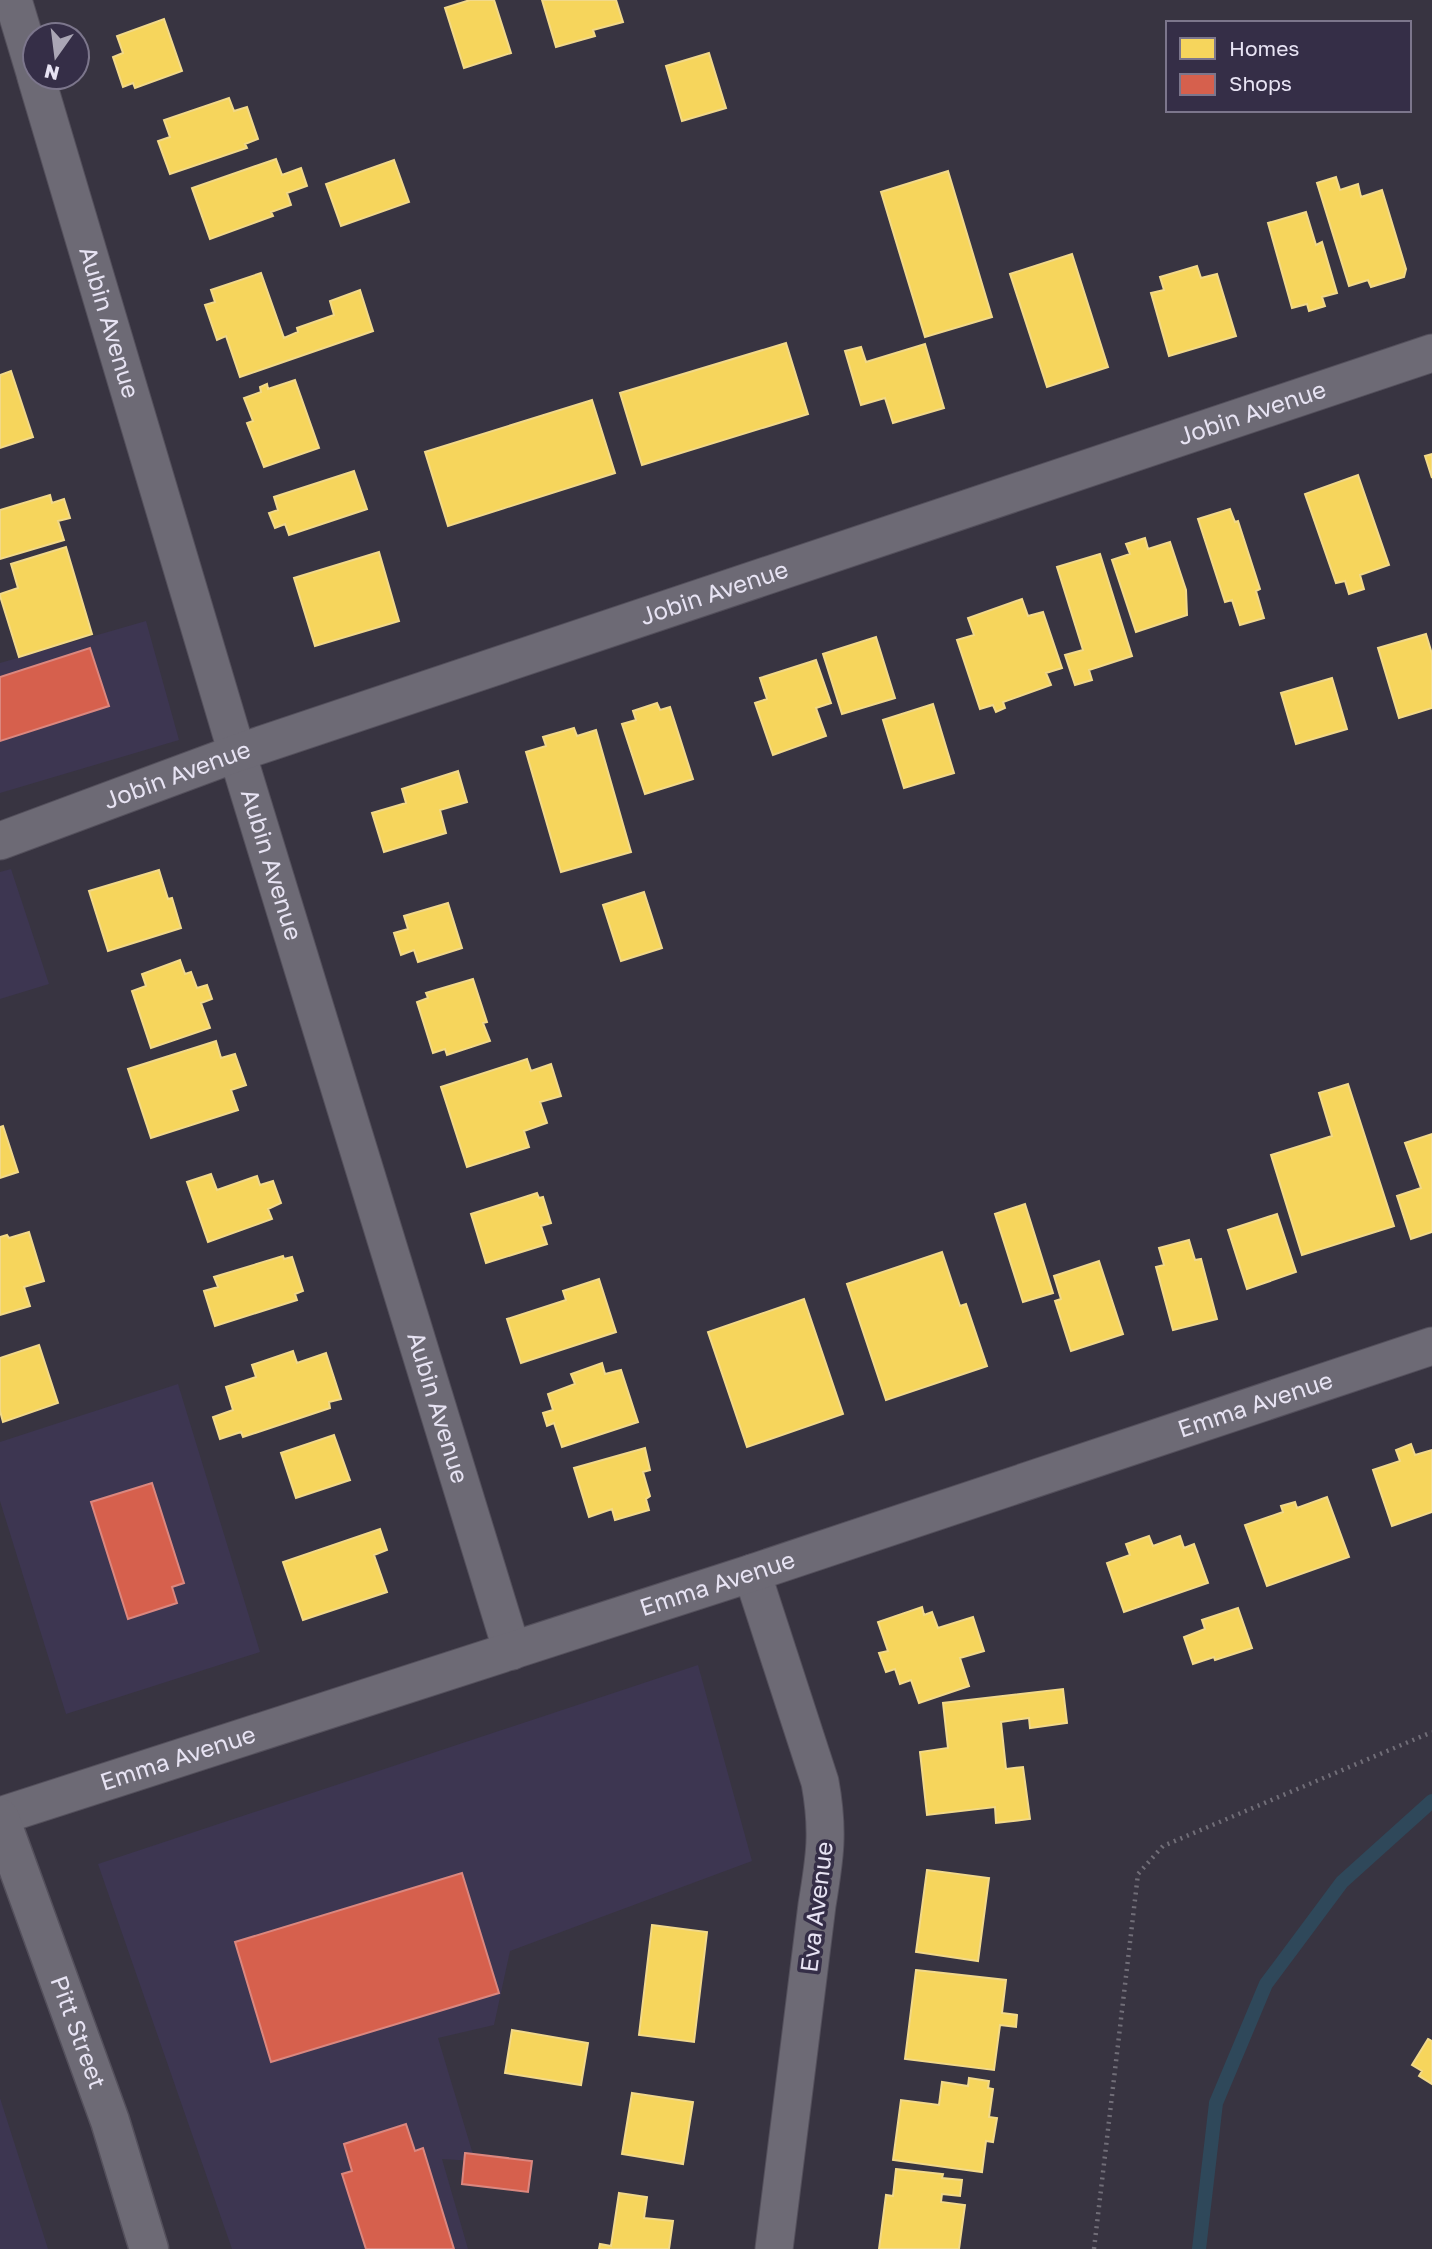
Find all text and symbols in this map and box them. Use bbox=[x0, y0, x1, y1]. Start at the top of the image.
north arrow bbox=[21, 21, 91, 91]
legend bbox=[1166, 21, 1411, 112]
text: Homes bbox=[1229, 35, 1299, 61]
text: N bbox=[42, 60, 62, 86]
text: Shops bbox=[1229, 70, 1292, 96]
street label: Aubin Avenue bbox=[74, 243, 147, 401]
street label: Jobin Avenue bbox=[1174, 374, 1329, 450]
street label: Jobin Avenue bbox=[636, 554, 792, 630]
street label: Jobin Avenue bbox=[99, 734, 254, 814]
street label: Aubin Avenue bbox=[236, 785, 309, 943]
street label: Aubin Avenue bbox=[402, 1328, 476, 1487]
street label: Emma Avenue bbox=[1174, 1364, 1336, 1443]
street label: Emma Avenue bbox=[636, 1544, 798, 1621]
street label: Emma Avenue bbox=[96, 1718, 259, 1796]
street label: Eva Avenue bbox=[793, 1840, 838, 1974]
street label: Pitt Street bbox=[45, 1971, 113, 2092]

